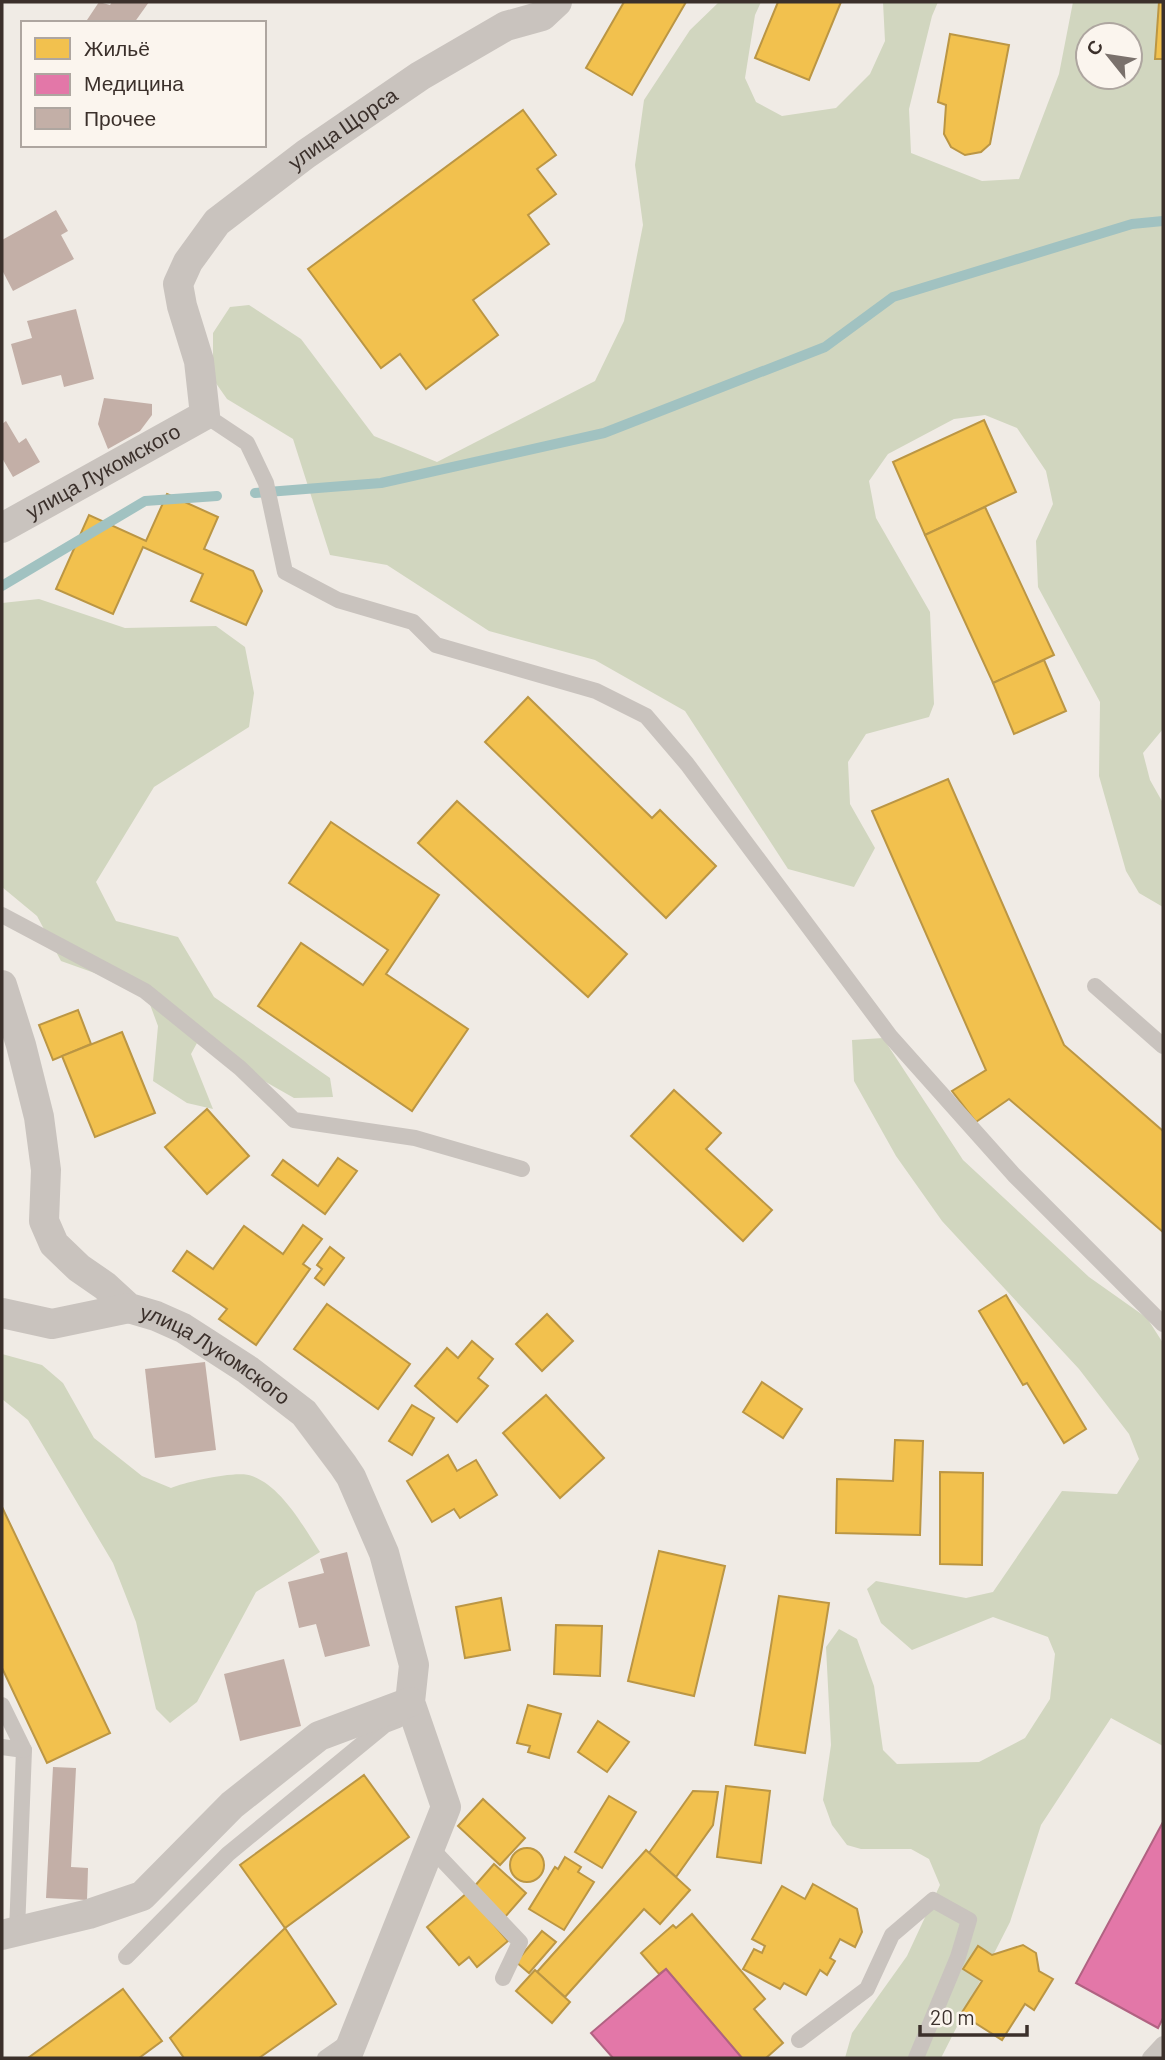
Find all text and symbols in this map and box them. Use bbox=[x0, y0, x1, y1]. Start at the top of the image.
legend bbox=[21, 21, 266, 147]
north arrow bbox=[1074, 21, 1144, 91]
text: Жильё bbox=[84, 35, 150, 60]
text: С bbox=[1080, 35, 1107, 59]
text: Медицина bbox=[84, 70, 184, 95]
street label: улица Щорса bbox=[283, 81, 402, 174]
text: Прочее bbox=[84, 105, 156, 130]
street label: улица Лукомского bbox=[21, 417, 184, 523]
street label: улица Лукомского bbox=[138, 1298, 296, 1409]
scale bar bbox=[920, 1994, 1027, 2038]
text: 20 m bbox=[930, 2004, 975, 2029]

